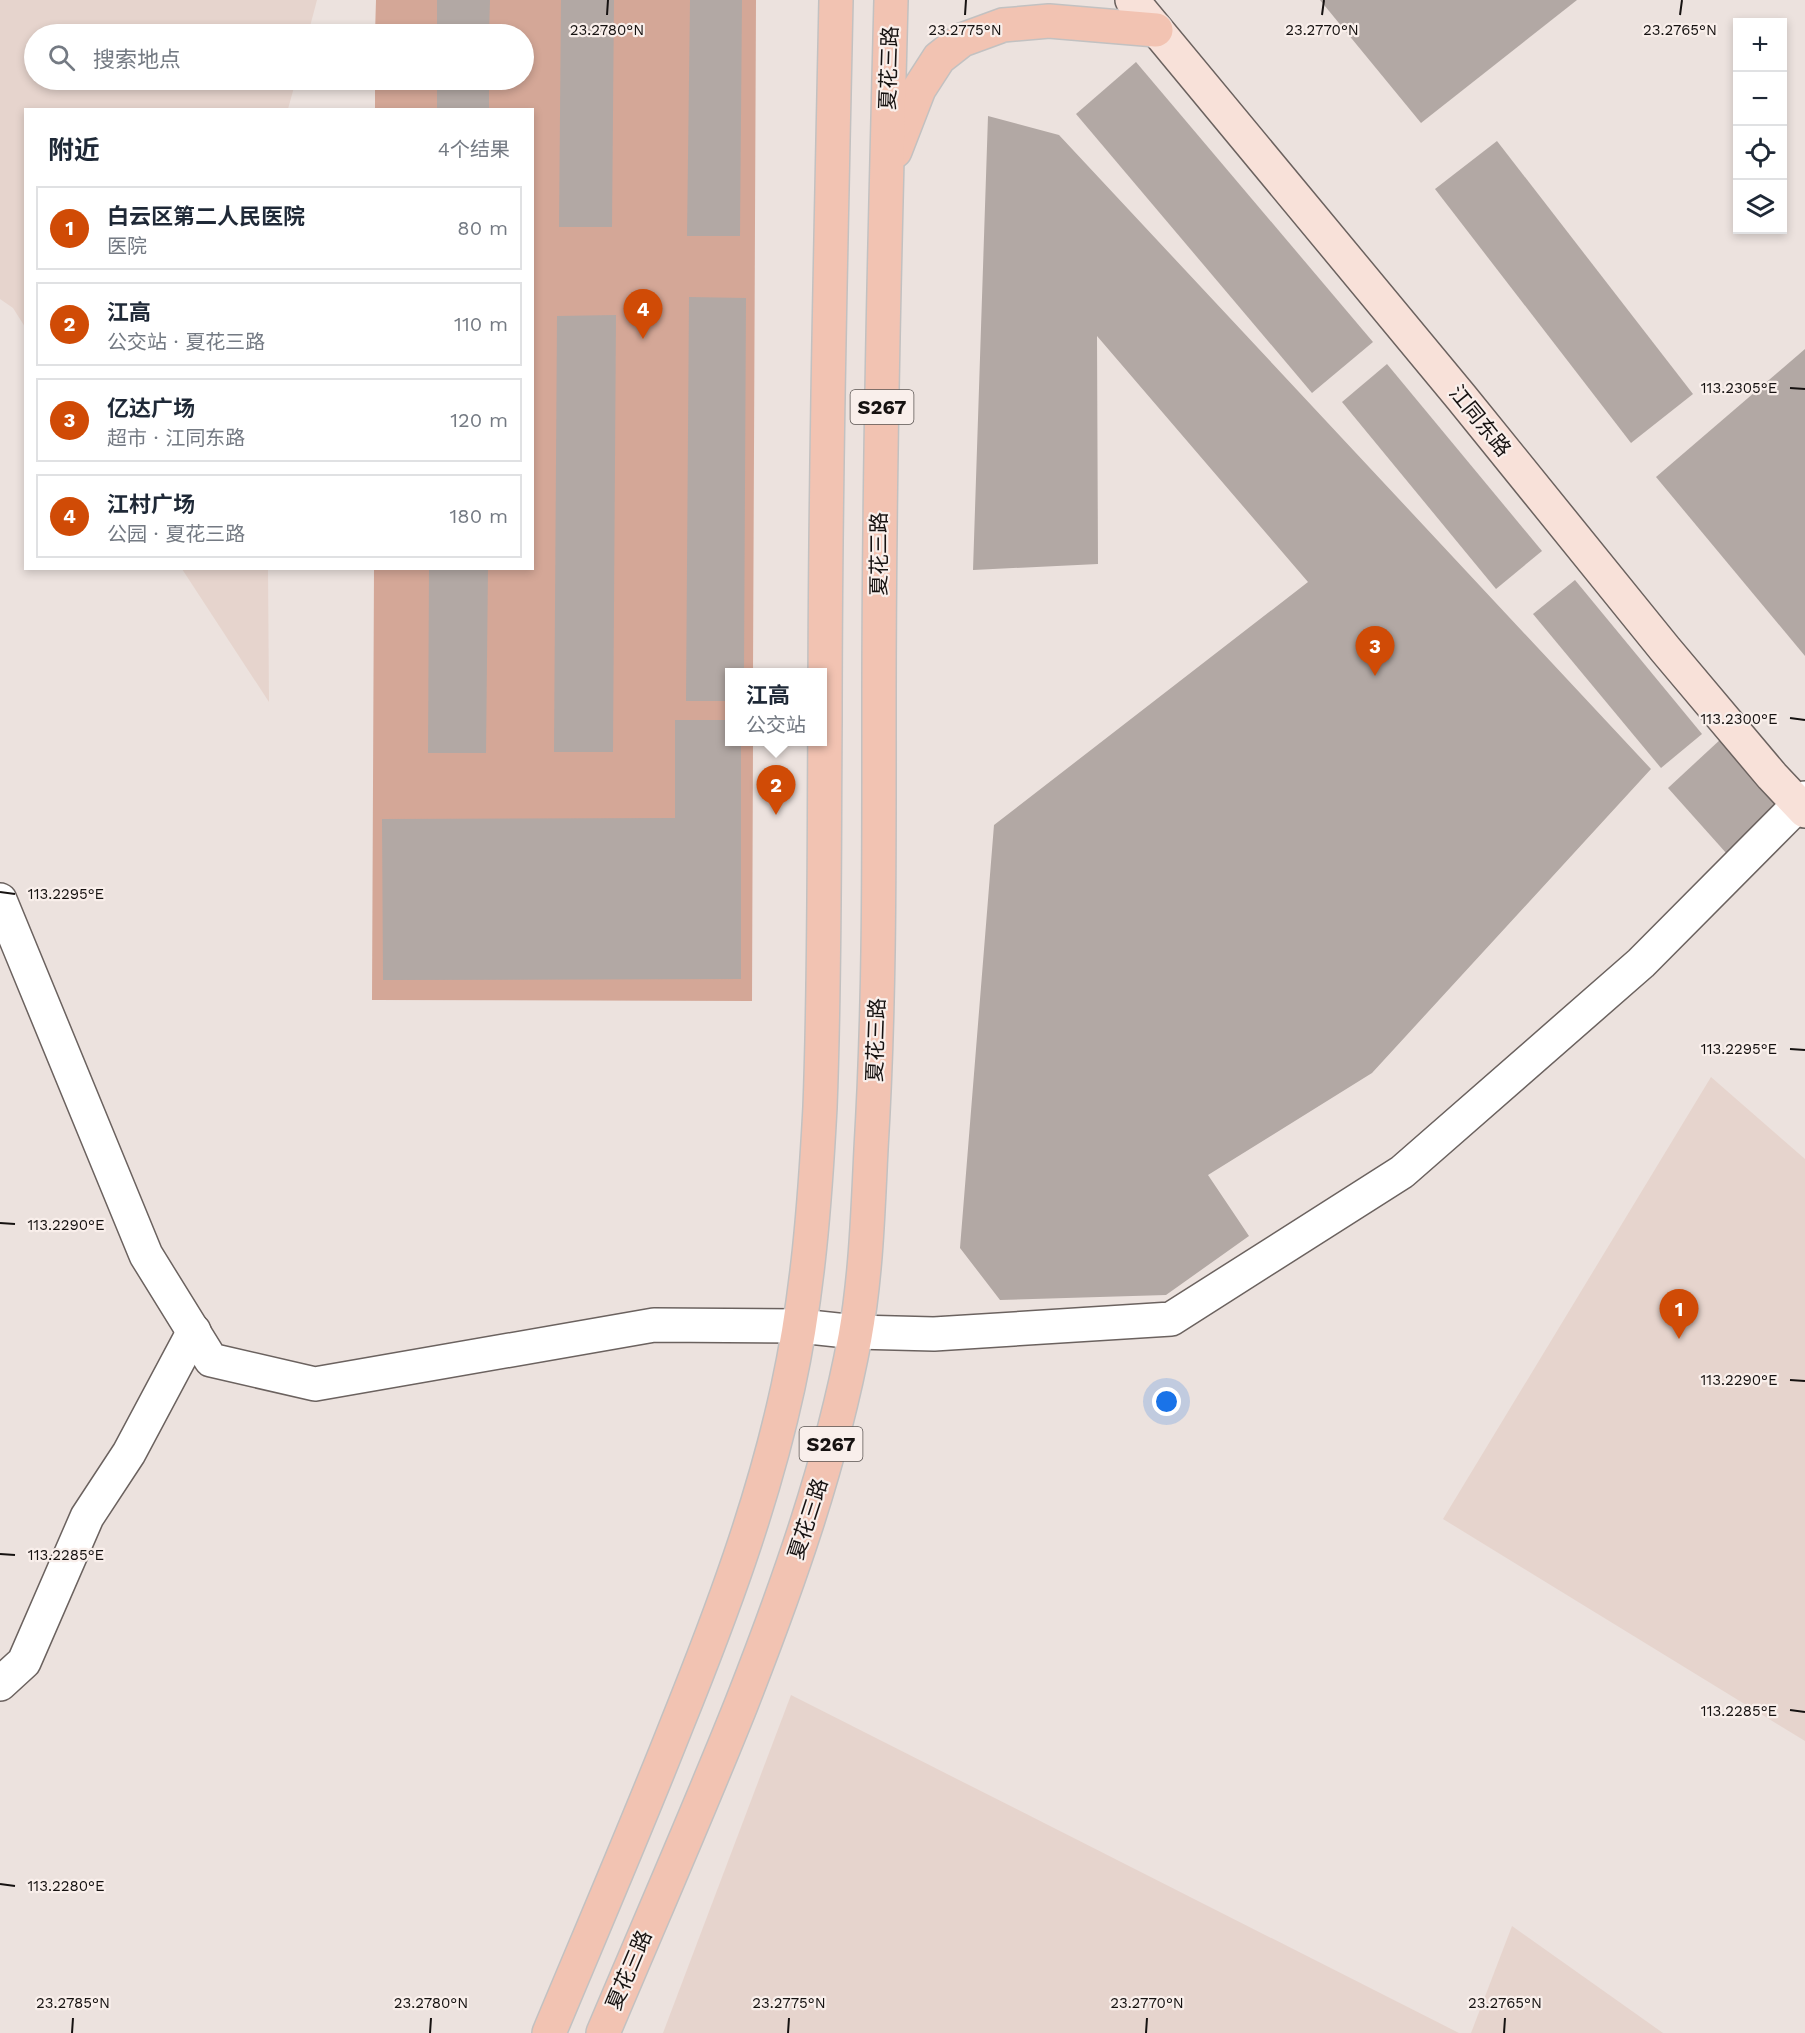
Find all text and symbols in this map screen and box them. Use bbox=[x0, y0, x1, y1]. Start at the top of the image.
map controls bbox=[1733, 18, 1787, 234]
button: + bbox=[1733, 18, 1787, 72]
text: 23.2780°N bbox=[570, 21, 644, 39]
text: 23.2775°N bbox=[928, 21, 1002, 39]
text: 23.2770°N bbox=[1285, 21, 1359, 39]
text: 23.2765°N bbox=[1643, 21, 1717, 39]
search box bbox=[24, 24, 534, 90]
street label: 夏花三路 bbox=[875, 26, 902, 110]
icon: search bbox=[45, 41, 78, 74]
text: 搜索地点 bbox=[93, 47, 181, 72]
button: − bbox=[1733, 72, 1787, 126]
button: locate bbox=[1733, 126, 1787, 180]
text: 附近 bbox=[48, 135, 100, 165]
text: 4个结果 bbox=[438, 137, 510, 161]
button: layers bbox=[1733, 180, 1787, 234]
text: 白云区第二人民医院 bbox=[107, 204, 305, 229]
text: 1 bbox=[65, 216, 74, 240]
text: 80 m bbox=[457, 216, 508, 240]
text: 医院 bbox=[107, 234, 147, 258]
pin: 4 bbox=[624, 290, 662, 339]
text: 江高 bbox=[107, 300, 151, 325]
text: 2 bbox=[64, 312, 75, 336]
text: 110 m bbox=[454, 312, 508, 336]
text: 公交站 · 夏花三路 bbox=[107, 330, 265, 354]
text: 113.2305°E bbox=[1701, 379, 1777, 397]
street label: 江同东路 bbox=[1444, 380, 1517, 461]
road number: S267 bbox=[850, 390, 914, 424]
text: 亿达广场 bbox=[107, 396, 195, 421]
text: 3 bbox=[64, 408, 75, 432]
text: 120 m bbox=[450, 408, 508, 432]
text: 超市 · 江同东路 bbox=[107, 426, 245, 450]
text: 江村广场 bbox=[107, 492, 195, 517]
text: 4 bbox=[63, 504, 76, 528]
text: 180 m bbox=[450, 504, 508, 528]
street label: 夏花三路 bbox=[866, 512, 891, 596]
text: 公园 · 夏花三路 bbox=[107, 522, 245, 546]
pin: 3 bbox=[1356, 626, 1394, 676]
popup bbox=[725, 668, 827, 746]
text: 江高 bbox=[746, 683, 790, 708]
text: 113.2300°E bbox=[1700, 710, 1778, 728]
text: 公交站 bbox=[746, 713, 806, 737]
pin: 2 bbox=[756, 766, 796, 815]
text: 113.2295°E bbox=[28, 885, 104, 903]
street label: 夏花三路 bbox=[862, 998, 889, 1082]
text: 113.2295°E bbox=[1701, 1040, 1777, 1058]
text: 113.2290°E bbox=[28, 1216, 104, 1234]
pin: 1 bbox=[1660, 1290, 1698, 1339]
text: 113.2290°E bbox=[1701, 1371, 1777, 1389]
your location bbox=[1152, 1387, 1181, 1416]
road number: S267 bbox=[800, 1427, 862, 1461]
street label: 夏花三路 bbox=[783, 1475, 832, 1563]
text: 113.2285°E bbox=[28, 1546, 104, 1564]
text: 113.2285°E bbox=[1701, 1702, 1777, 1720]
text: 113.2280°E bbox=[28, 1877, 104, 1895]
street label: 夏花三路 bbox=[601, 1926, 656, 2013]
text: 23.2785°N bbox=[36, 1994, 110, 2012]
text: 23.2780°N bbox=[394, 1994, 468, 2012]
text: 23.2775°N bbox=[752, 1994, 826, 2012]
text: 23.2770°N bbox=[1110, 1994, 1184, 2012]
text: 23.2765°N bbox=[1468, 1994, 1542, 2012]

